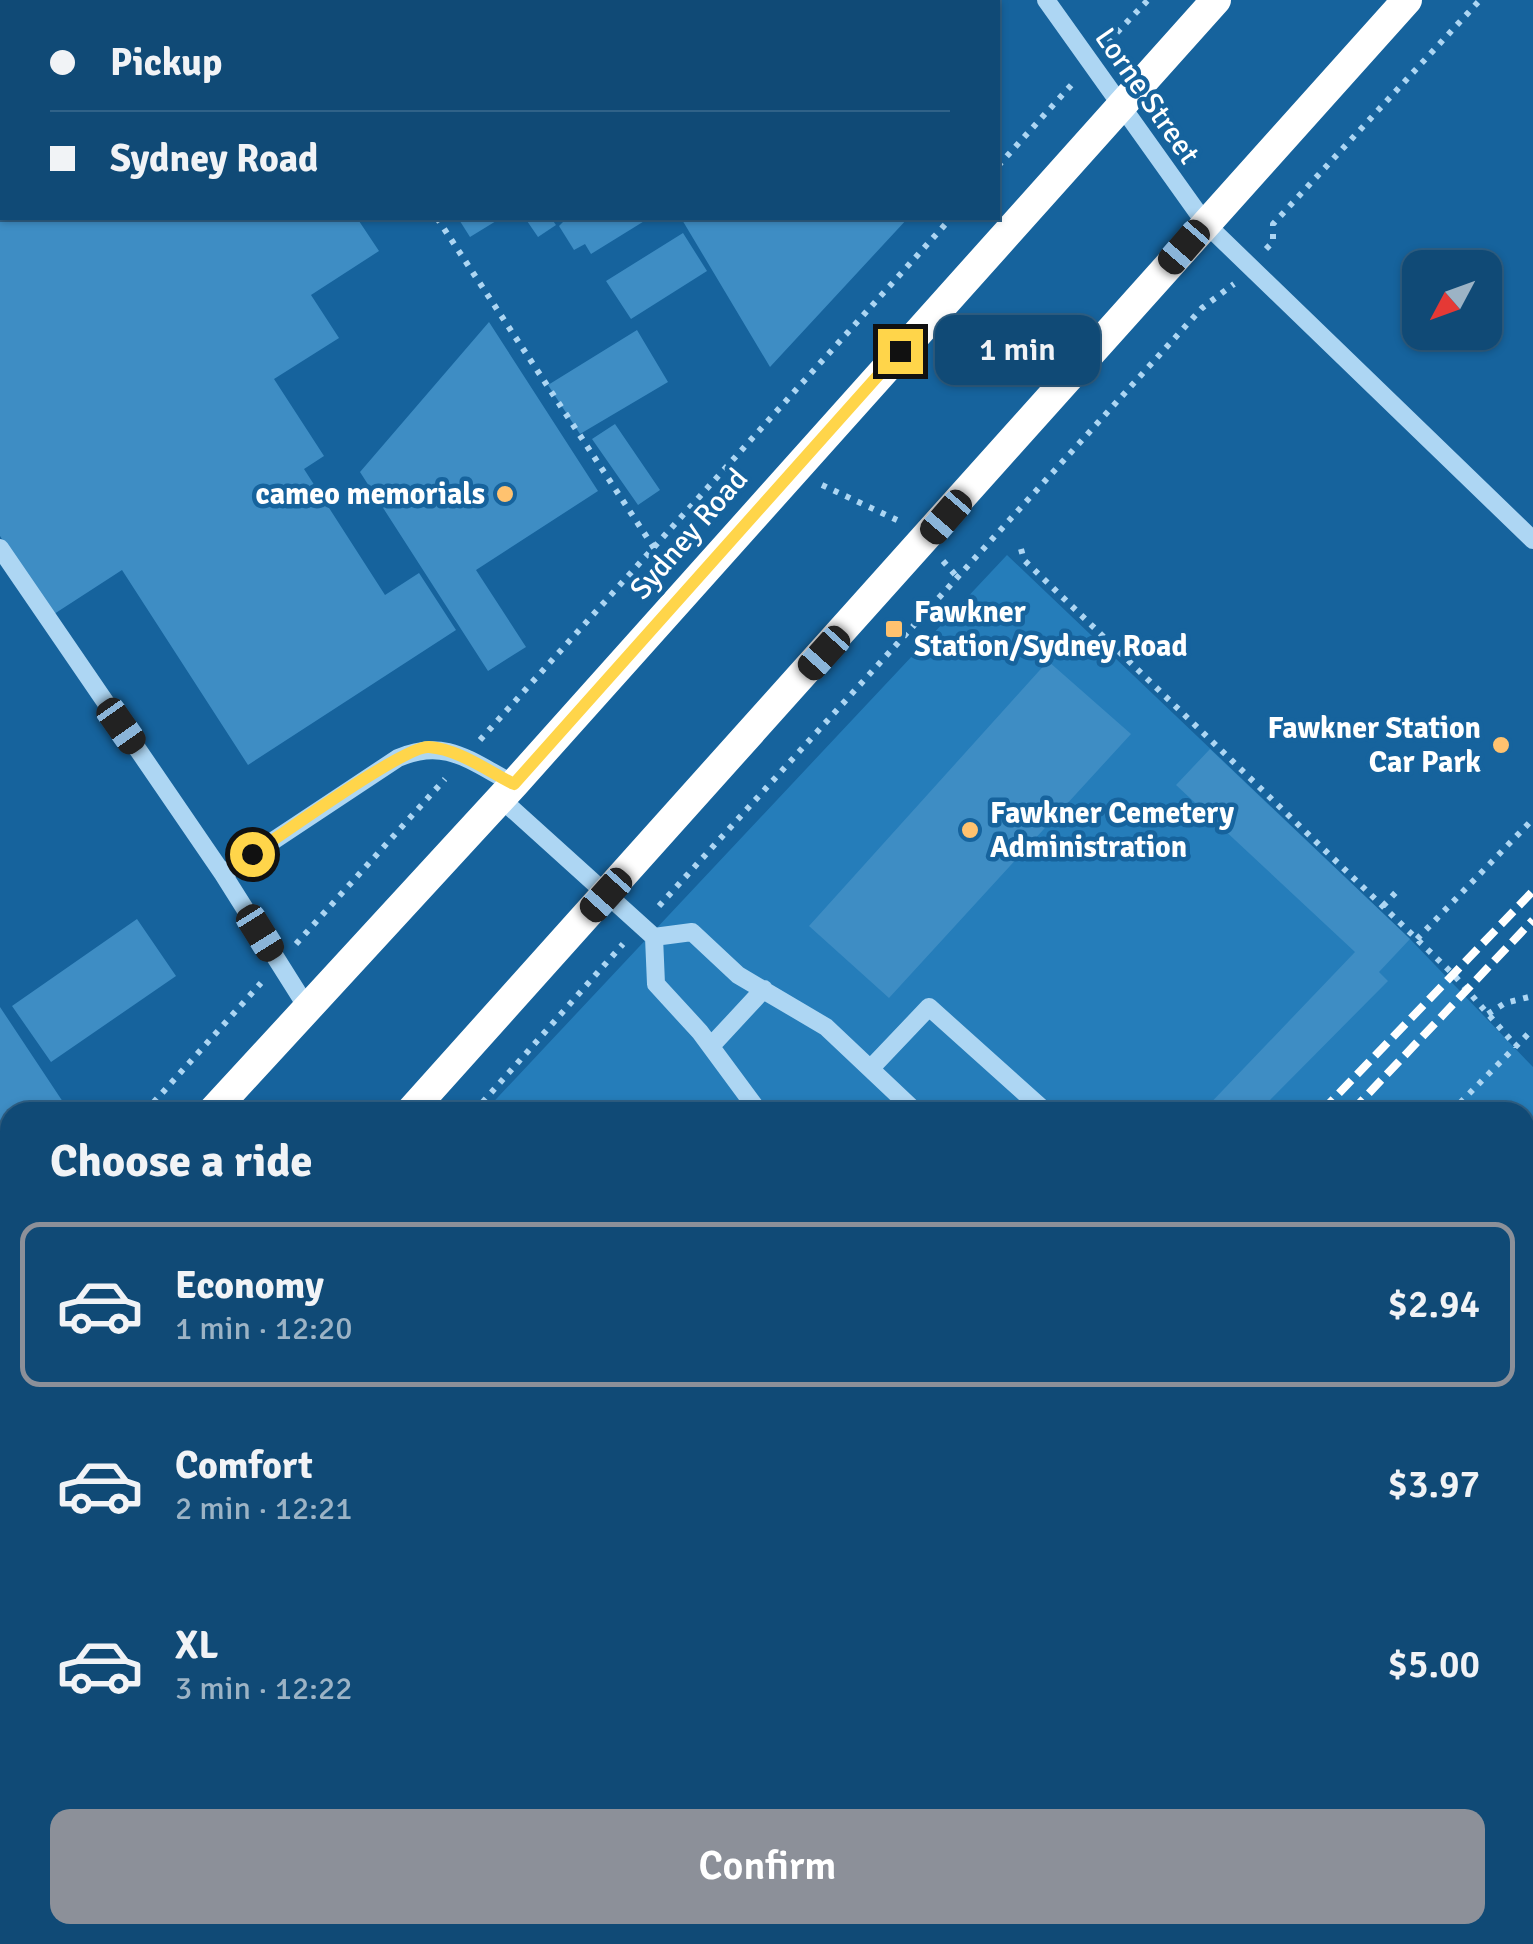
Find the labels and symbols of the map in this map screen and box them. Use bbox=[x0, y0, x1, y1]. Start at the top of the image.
street label: Lorne Street bbox=[1087, 21, 1207, 171]
car bbox=[1153, 215, 1215, 279]
north arrow bbox=[1402, 250, 1502, 350]
callout: 1 min bbox=[935, 316, 1100, 386]
route end bbox=[878, 329, 923, 374]
street label: Sydney Road bbox=[622, 461, 756, 607]
place label: cameo memorials bbox=[255, 476, 485, 513]
marker: cameo memorials bbox=[494, 483, 516, 505]
car bbox=[915, 485, 977, 549]
place label: Fawkner Station/Sydney Road bbox=[914, 594, 1188, 665]
marker: Fawkner Station/Sydney Road bbox=[883, 618, 905, 640]
car bbox=[793, 621, 855, 685]
car bbox=[92, 693, 150, 759]
place label: Fawkner Station Car Park bbox=[1267, 710, 1481, 781]
marker: Fawkner Station Car Park bbox=[1490, 734, 1512, 756]
place label: Fawkner Cemetery Administration bbox=[990, 795, 1234, 866]
marker: Fawkner Cemetery Administration bbox=[959, 819, 981, 841]
route start bbox=[230, 832, 275, 877]
car bbox=[575, 863, 637, 927]
car bbox=[231, 900, 289, 966]

